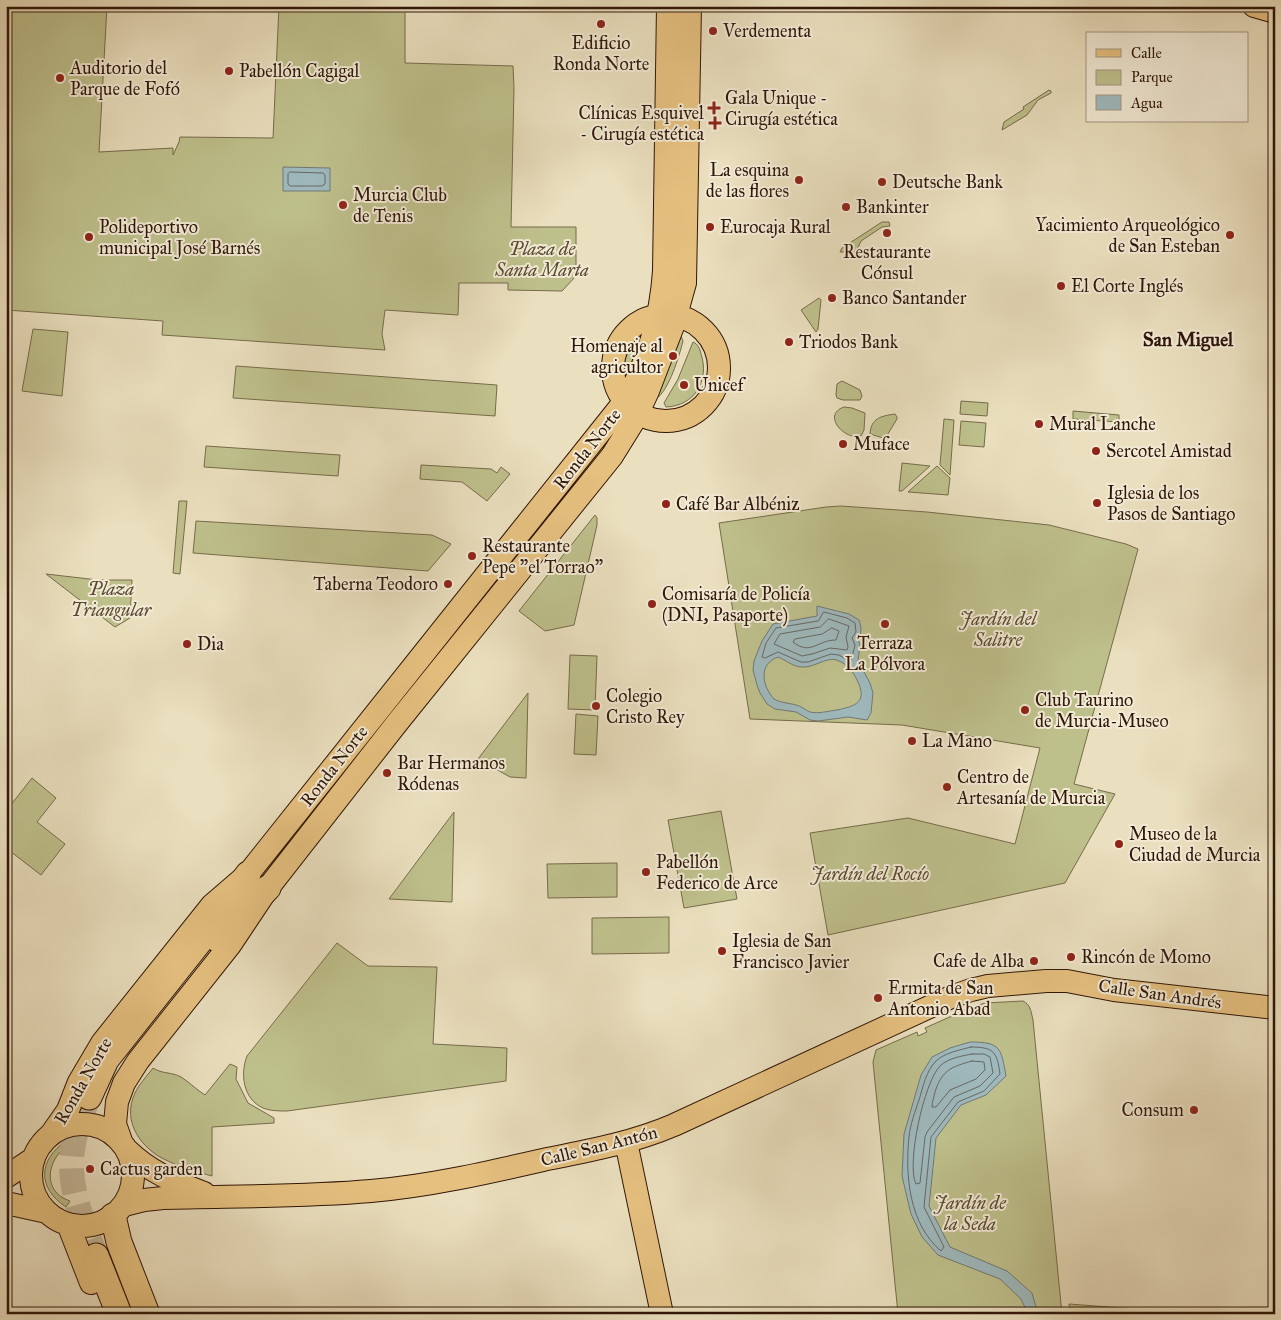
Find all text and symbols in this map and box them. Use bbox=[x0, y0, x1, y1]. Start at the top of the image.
marker: Edificio Ronda Norte bbox=[595, 18, 607, 30]
place label: Verdementa bbox=[722, 20, 812, 42]
marker: Verdementa bbox=[707, 25, 719, 37]
place label: Edificio Ronda Norte bbox=[553, 32, 649, 75]
legend bbox=[1086, 32, 1248, 122]
text: Calle bbox=[1131, 44, 1162, 62]
place label: Auditorio del Parque de Fofó bbox=[69, 57, 180, 101]
place label: Pabellón Cagigal bbox=[239, 60, 360, 83]
marker: Pabellón Cagigal bbox=[223, 65, 235, 77]
text: Parque bbox=[1131, 68, 1173, 87]
marker: Auditorio del Parque de Fofó bbox=[54, 72, 66, 84]
place label: Gala Unique - Cirugía estética bbox=[725, 87, 838, 131]
text: Agua bbox=[1130, 94, 1163, 112]
marker: Gala Unique - Cirugía estética bbox=[707, 101, 721, 115]
place label: Clínicas Esquivel - Cirugía estética bbox=[578, 102, 704, 146]
marker: Clínicas Esquivel - Cirugía estética bbox=[708, 116, 722, 130]
place label: La esquina de las flores bbox=[706, 159, 789, 202]
place label: Deutsche Bank bbox=[892, 171, 1003, 193]
marker: La esquina de las flores bbox=[793, 174, 805, 186]
marker: Deutsche Bank bbox=[876, 176, 888, 188]
place label: Murcia Club de Tenis bbox=[353, 184, 447, 227]
place label: Bankinter bbox=[856, 196, 929, 218]
marker: Murcia Club de Tenis bbox=[337, 199, 349, 211]
marker: Bankinter bbox=[840, 201, 852, 213]
place label: Yacimiento Arqueológico de San Esteban bbox=[1035, 214, 1220, 257]
place label: Polideportivo municipal José Barnés bbox=[99, 216, 260, 260]
place label: Eurocaja Rural bbox=[720, 216, 831, 238]
marker: Eurocaja Rural bbox=[704, 221, 716, 233]
marker: Restaurante Cónsul bbox=[881, 227, 893, 239]
marker: Yacimiento Arqueológico de San Esteban bbox=[1224, 229, 1236, 241]
marker: Polideportivo municipal José Barnés bbox=[83, 231, 95, 243]
park label: Plaza de Santa Marta bbox=[494, 238, 589, 281]
place label: Restaurante Cónsul bbox=[843, 241, 931, 284]
place label: El Corte Inglés bbox=[1071, 275, 1183, 298]
marker: El Corte Inglés bbox=[1055, 280, 1067, 292]
place label: Banco Santander bbox=[842, 287, 967, 309]
marker: Banco Santander bbox=[826, 292, 838, 304]
district label: San Miguel bbox=[1143, 328, 1234, 352]
place label: Triodos Bank bbox=[799, 331, 899, 353]
place label: Homenaje al agricultor bbox=[570, 335, 663, 379]
marker: Triodos Bank bbox=[783, 336, 795, 348]
marker: Homenaje al agricultor bbox=[667, 350, 679, 362]
place label: Unicef bbox=[694, 374, 746, 396]
marker: Unicef bbox=[678, 379, 690, 391]
street label: Ronda Norte bbox=[549, 404, 625, 494]
place label: Mural Lanche bbox=[1049, 413, 1156, 435]
marker: Mural Lanche bbox=[1033, 418, 1045, 430]
place label: Muface bbox=[853, 433, 910, 455]
marker: Muface bbox=[837, 438, 849, 450]
place label: Sercotel Amistad bbox=[1106, 440, 1232, 462]
marker: Sercotel Amistad bbox=[1090, 445, 1102, 457]
place label: Iglesia de los Pasos de Santiago bbox=[1107, 482, 1235, 526]
place label: Café Bar Albéniz bbox=[676, 493, 800, 515]
marker: Iglesia de los Pasos de Santiago bbox=[1091, 497, 1103, 509]
marker: Café Bar Albéniz bbox=[660, 498, 672, 510]
place label: Restaurante Pepe "el Torrao" bbox=[482, 535, 603, 578]
marker: Restaurante Pepe "el Torrao" bbox=[466, 550, 478, 562]
place label: Taberna Teodoro bbox=[313, 573, 438, 595]
park label: Plaza Triangular bbox=[71, 578, 153, 621]
marker: Taberna Teodoro bbox=[442, 578, 454, 590]
place label: Comisaría de Policía (DNI, Pasaporte) bbox=[662, 583, 811, 627]
marker: Comisaría de Policía (DNI, Pasaporte) bbox=[646, 598, 658, 610]
park label: Jardín del Salitre bbox=[959, 608, 1038, 651]
marker: Terraza La Pólvora bbox=[879, 618, 891, 630]
place label: Terraza La Pólvora bbox=[845, 632, 926, 675]
place label: Dia bbox=[197, 633, 224, 655]
marker: Dia bbox=[181, 638, 193, 650]
place label: Colegio Cristo Rey bbox=[606, 685, 685, 728]
place label: Club Taurino de Murcia-Museo bbox=[1035, 689, 1169, 732]
marker: Colegio Cristo Rey bbox=[590, 700, 602, 712]
marker: Club Taurino de Murcia-Museo bbox=[1019, 704, 1031, 716]
street label: Ronda Norte bbox=[296, 721, 372, 811]
place label: La Mano bbox=[922, 730, 992, 752]
marker: La Mano bbox=[906, 735, 918, 747]
place label: Bar Hermanos Ródenas bbox=[397, 752, 505, 795]
place label: Centro de Artesanía de Murcia bbox=[956, 766, 1106, 809]
marker: Bar Hermanos Ródenas bbox=[381, 767, 393, 779]
marker: Centro de Artesanía de Murcia bbox=[941, 781, 953, 793]
place label: Museo de la Ciudad de Murcia bbox=[1129, 823, 1261, 866]
marker: Museo de la Ciudad de Murcia bbox=[1113, 838, 1125, 850]
place label: Pabellón Federico de Arce bbox=[656, 851, 778, 894]
park label: Jardín del Rocío bbox=[810, 863, 929, 885]
marker: Pabellón Federico de Arce bbox=[640, 866, 652, 878]
place label: Iglesia de San Francisco Javier bbox=[732, 930, 850, 974]
marker: Iglesia de San Francisco Javier bbox=[716, 945, 728, 957]
place label: Rincón de Momo bbox=[1081, 946, 1211, 968]
place label: Cafe de Alba bbox=[933, 950, 1024, 972]
marker: Rincón de Momo bbox=[1065, 951, 1077, 963]
marker: Cafe de Alba bbox=[1028, 955, 1040, 967]
street label: Calle San Andrés bbox=[1097, 974, 1223, 1014]
place label: Ermita de San Antonio Abad bbox=[887, 977, 994, 1020]
marker: Ermita de San Antonio Abad bbox=[872, 992, 884, 1004]
street label: Ronda Norte bbox=[49, 1034, 117, 1128]
place label: Consum bbox=[1122, 1099, 1184, 1121]
marker: Consum bbox=[1188, 1104, 1200, 1116]
street label: Calle San Antón bbox=[538, 1121, 660, 1171]
place label: Cactus garden bbox=[100, 1158, 203, 1181]
marker: Cactus garden bbox=[84, 1163, 96, 1175]
park label: Jardín de la Seda bbox=[933, 1192, 1007, 1235]

